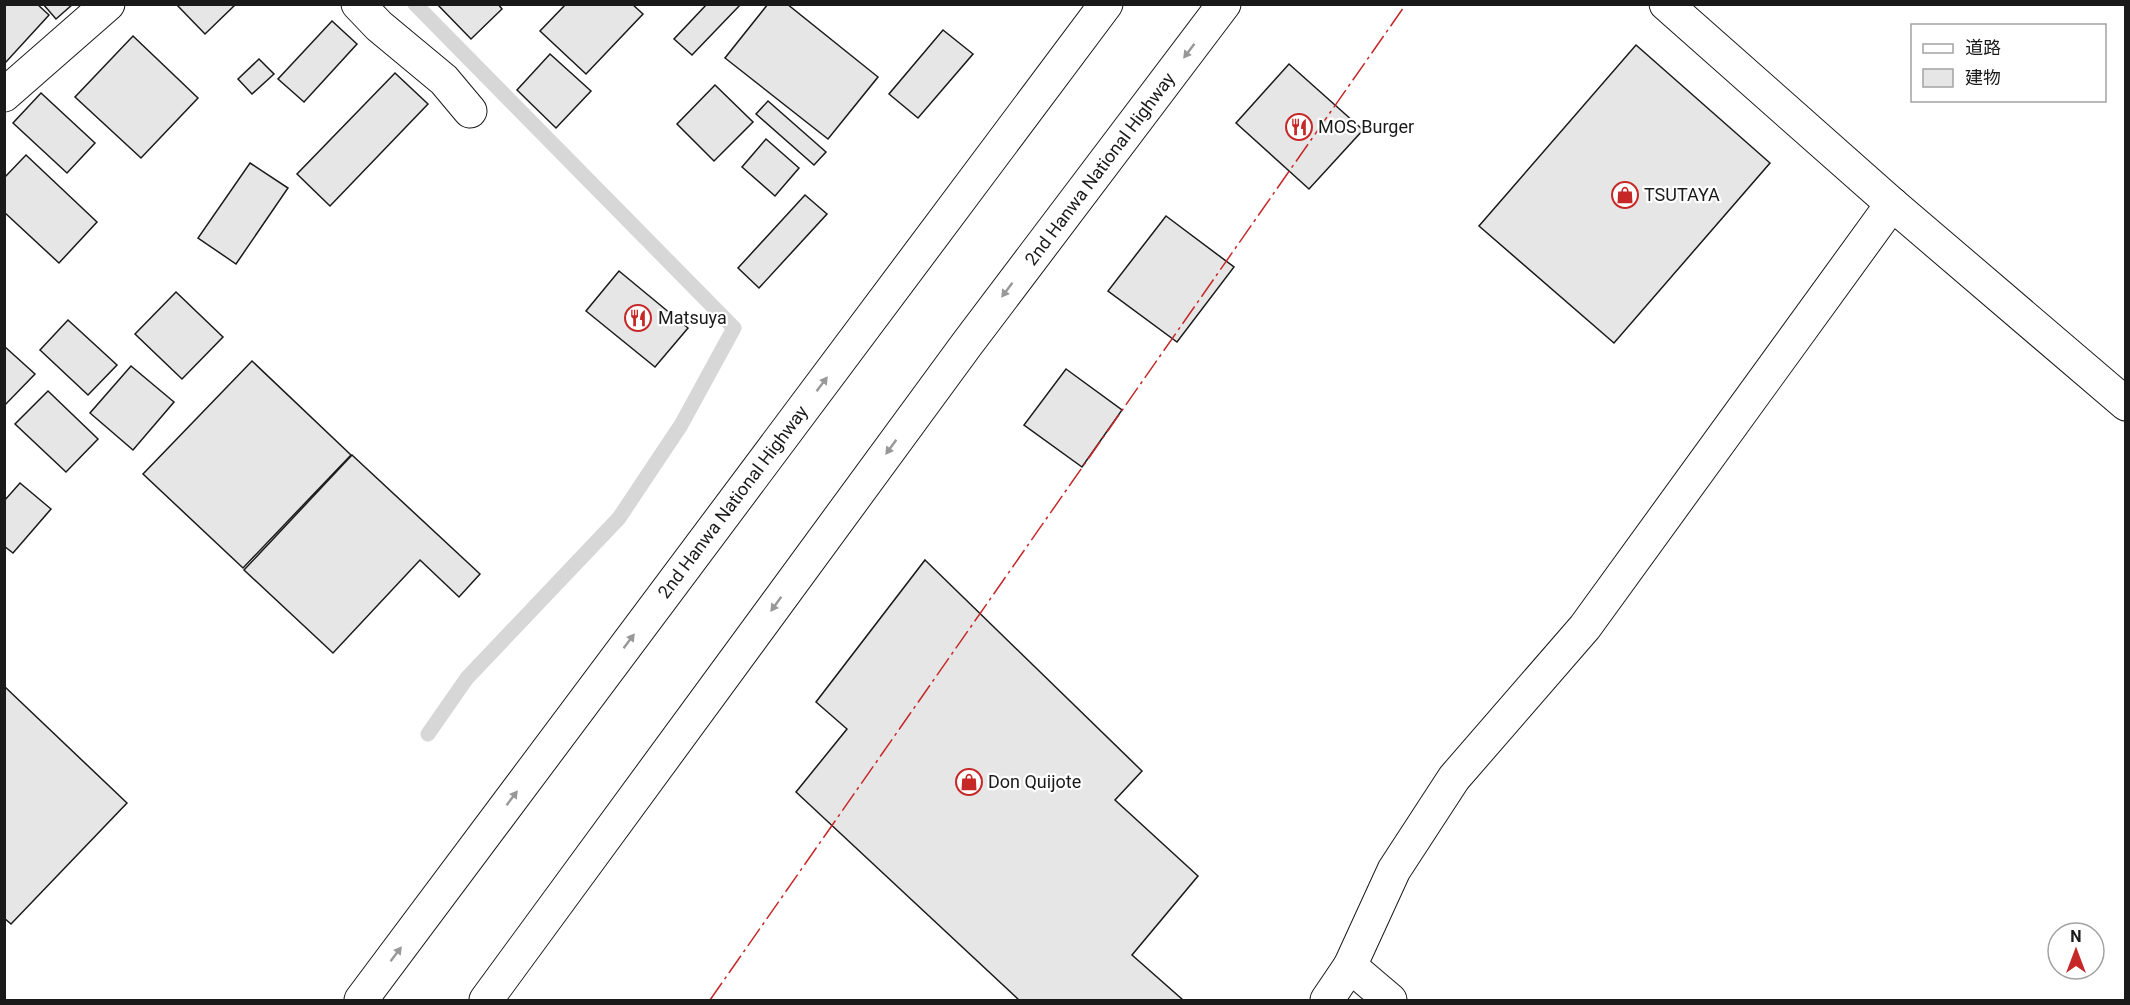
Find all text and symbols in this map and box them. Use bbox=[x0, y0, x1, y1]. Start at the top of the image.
legend bbox=[1911, 24, 2106, 102]
text: 道路 bbox=[1965, 37, 2001, 58]
one-way arrow bbox=[1183, 43, 1195, 59]
text: 建物 bbox=[1965, 67, 2001, 88]
street label: 2nd Hanwa National Highway bbox=[1020, 68, 1179, 269]
restaurant icon: MOS Burger bbox=[1284, 112, 1314, 142]
place label: MOS Burger bbox=[1318, 116, 1414, 137]
shop icon: TSUTAYA bbox=[1610, 180, 1640, 210]
place label: TSUTAYA bbox=[1644, 184, 1720, 205]
one-way arrow bbox=[1001, 282, 1014, 298]
restaurant icon: Matsuya bbox=[623, 303, 653, 333]
place label: Matsuya bbox=[658, 307, 727, 328]
one-way arrow bbox=[815, 377, 827, 392]
street label: 2nd Hanwa National Highway bbox=[653, 401, 812, 602]
one-way arrow bbox=[885, 438, 897, 454]
one-way arrow bbox=[770, 595, 782, 611]
one-way arrow bbox=[623, 634, 635, 650]
shop icon: Don Quijote bbox=[954, 767, 984, 797]
place label: Don Quijote bbox=[988, 771, 1081, 792]
one-way arrow bbox=[506, 790, 518, 805]
north arrow bbox=[2046, 921, 2106, 981]
text: N bbox=[2070, 927, 2082, 946]
one-way arrow bbox=[389, 946, 401, 961]

